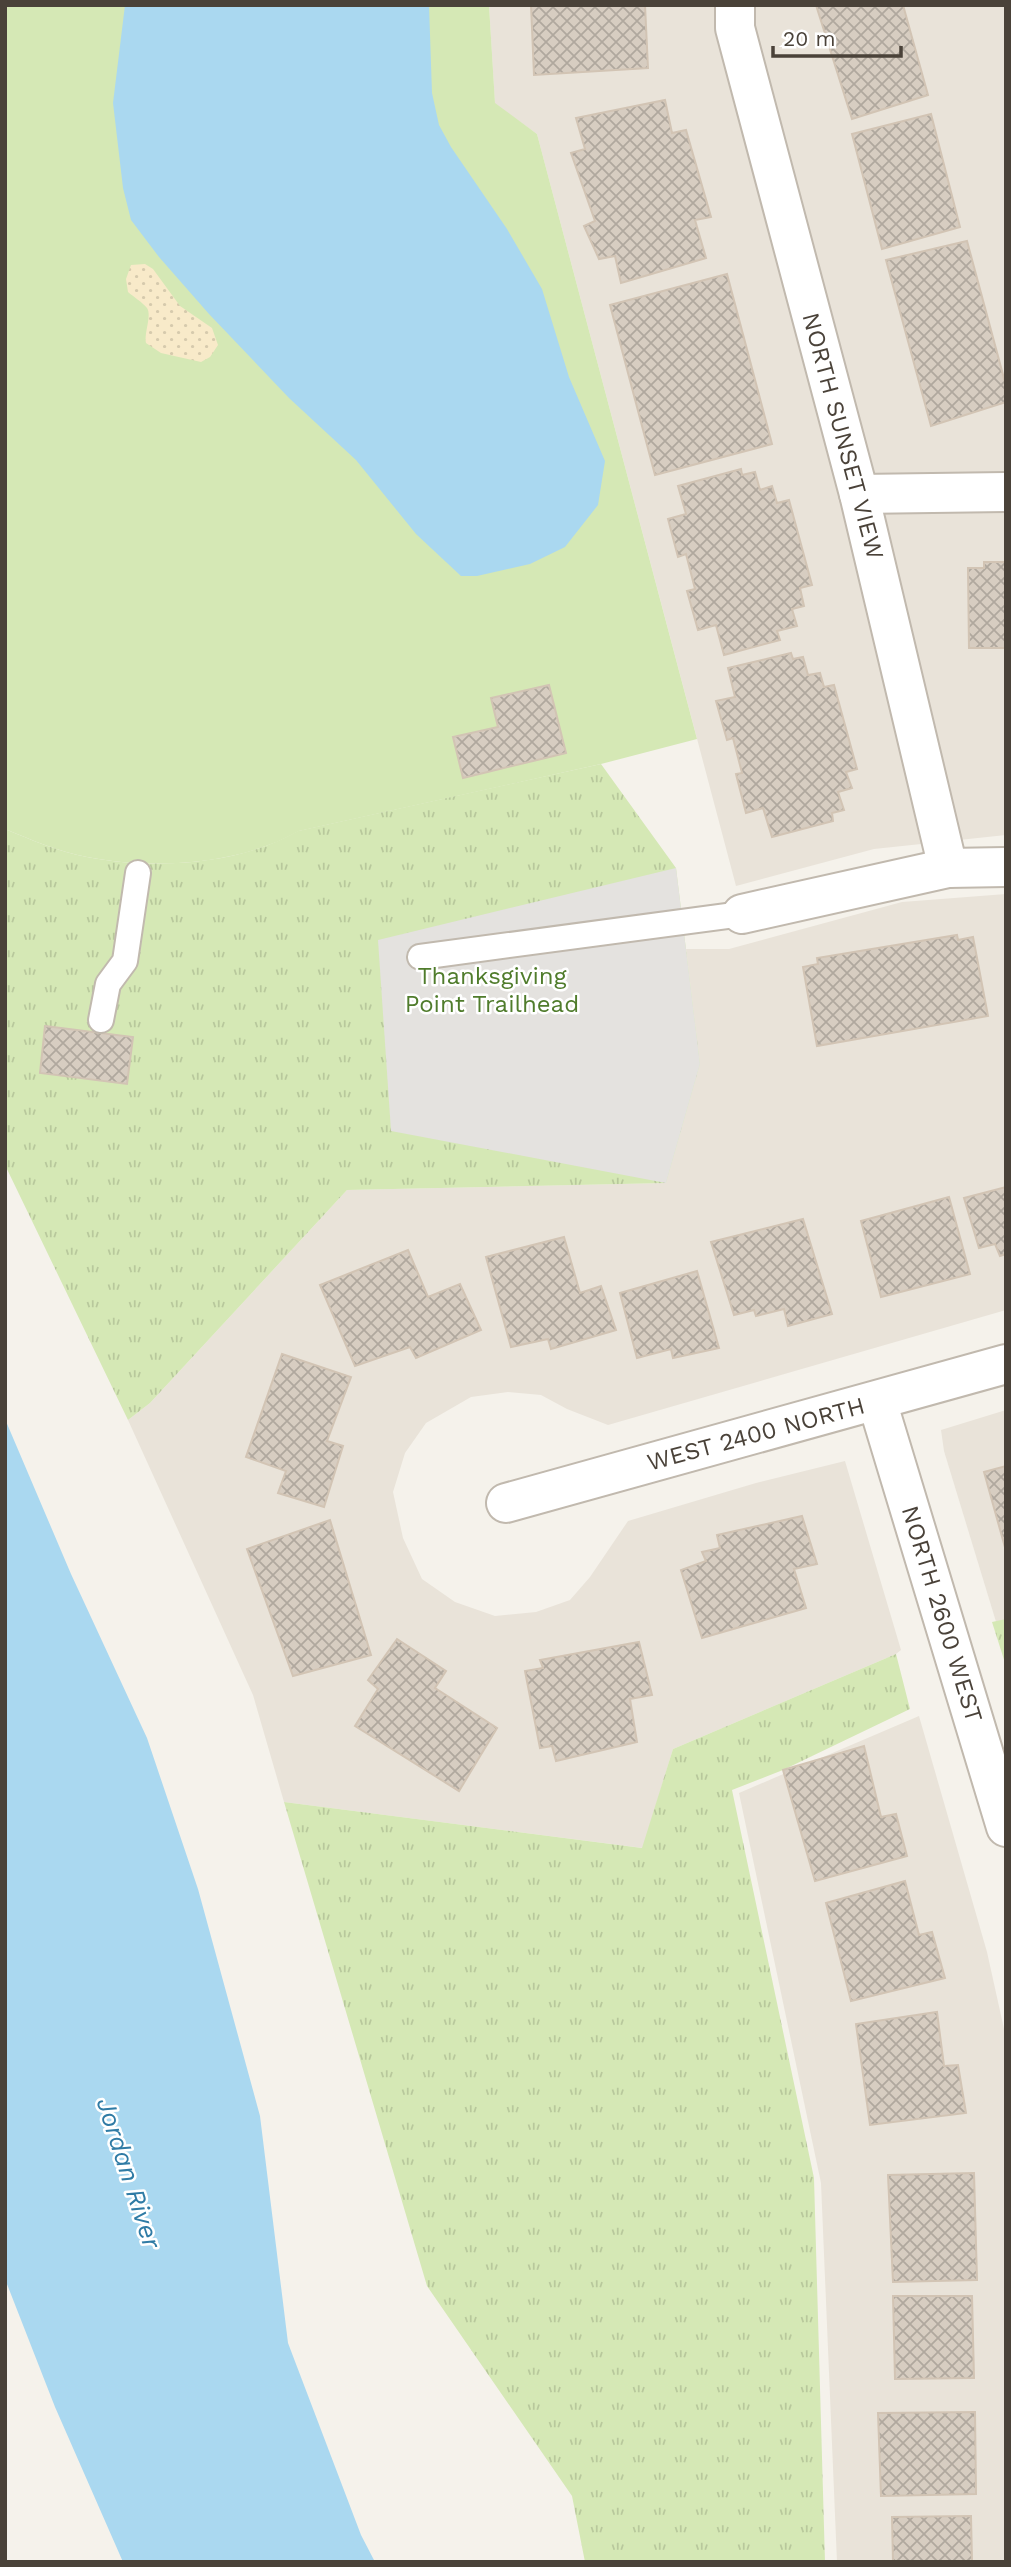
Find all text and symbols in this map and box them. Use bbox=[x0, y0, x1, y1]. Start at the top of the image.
scale bar bbox=[773, 14, 901, 58]
text: 20 m bbox=[783, 26, 835, 51]
street label: NORTH SUNSET VIEW bbox=[797, 310, 889, 562]
park label: Thanksgiving Point Trailhead bbox=[405, 962, 579, 1018]
street label: WEST 2400 NORTH bbox=[644, 1391, 868, 1477]
street label: NORTH 2600 WEST bbox=[896, 1502, 988, 1726]
water label: Jordan River bbox=[90, 2094, 168, 2253]

